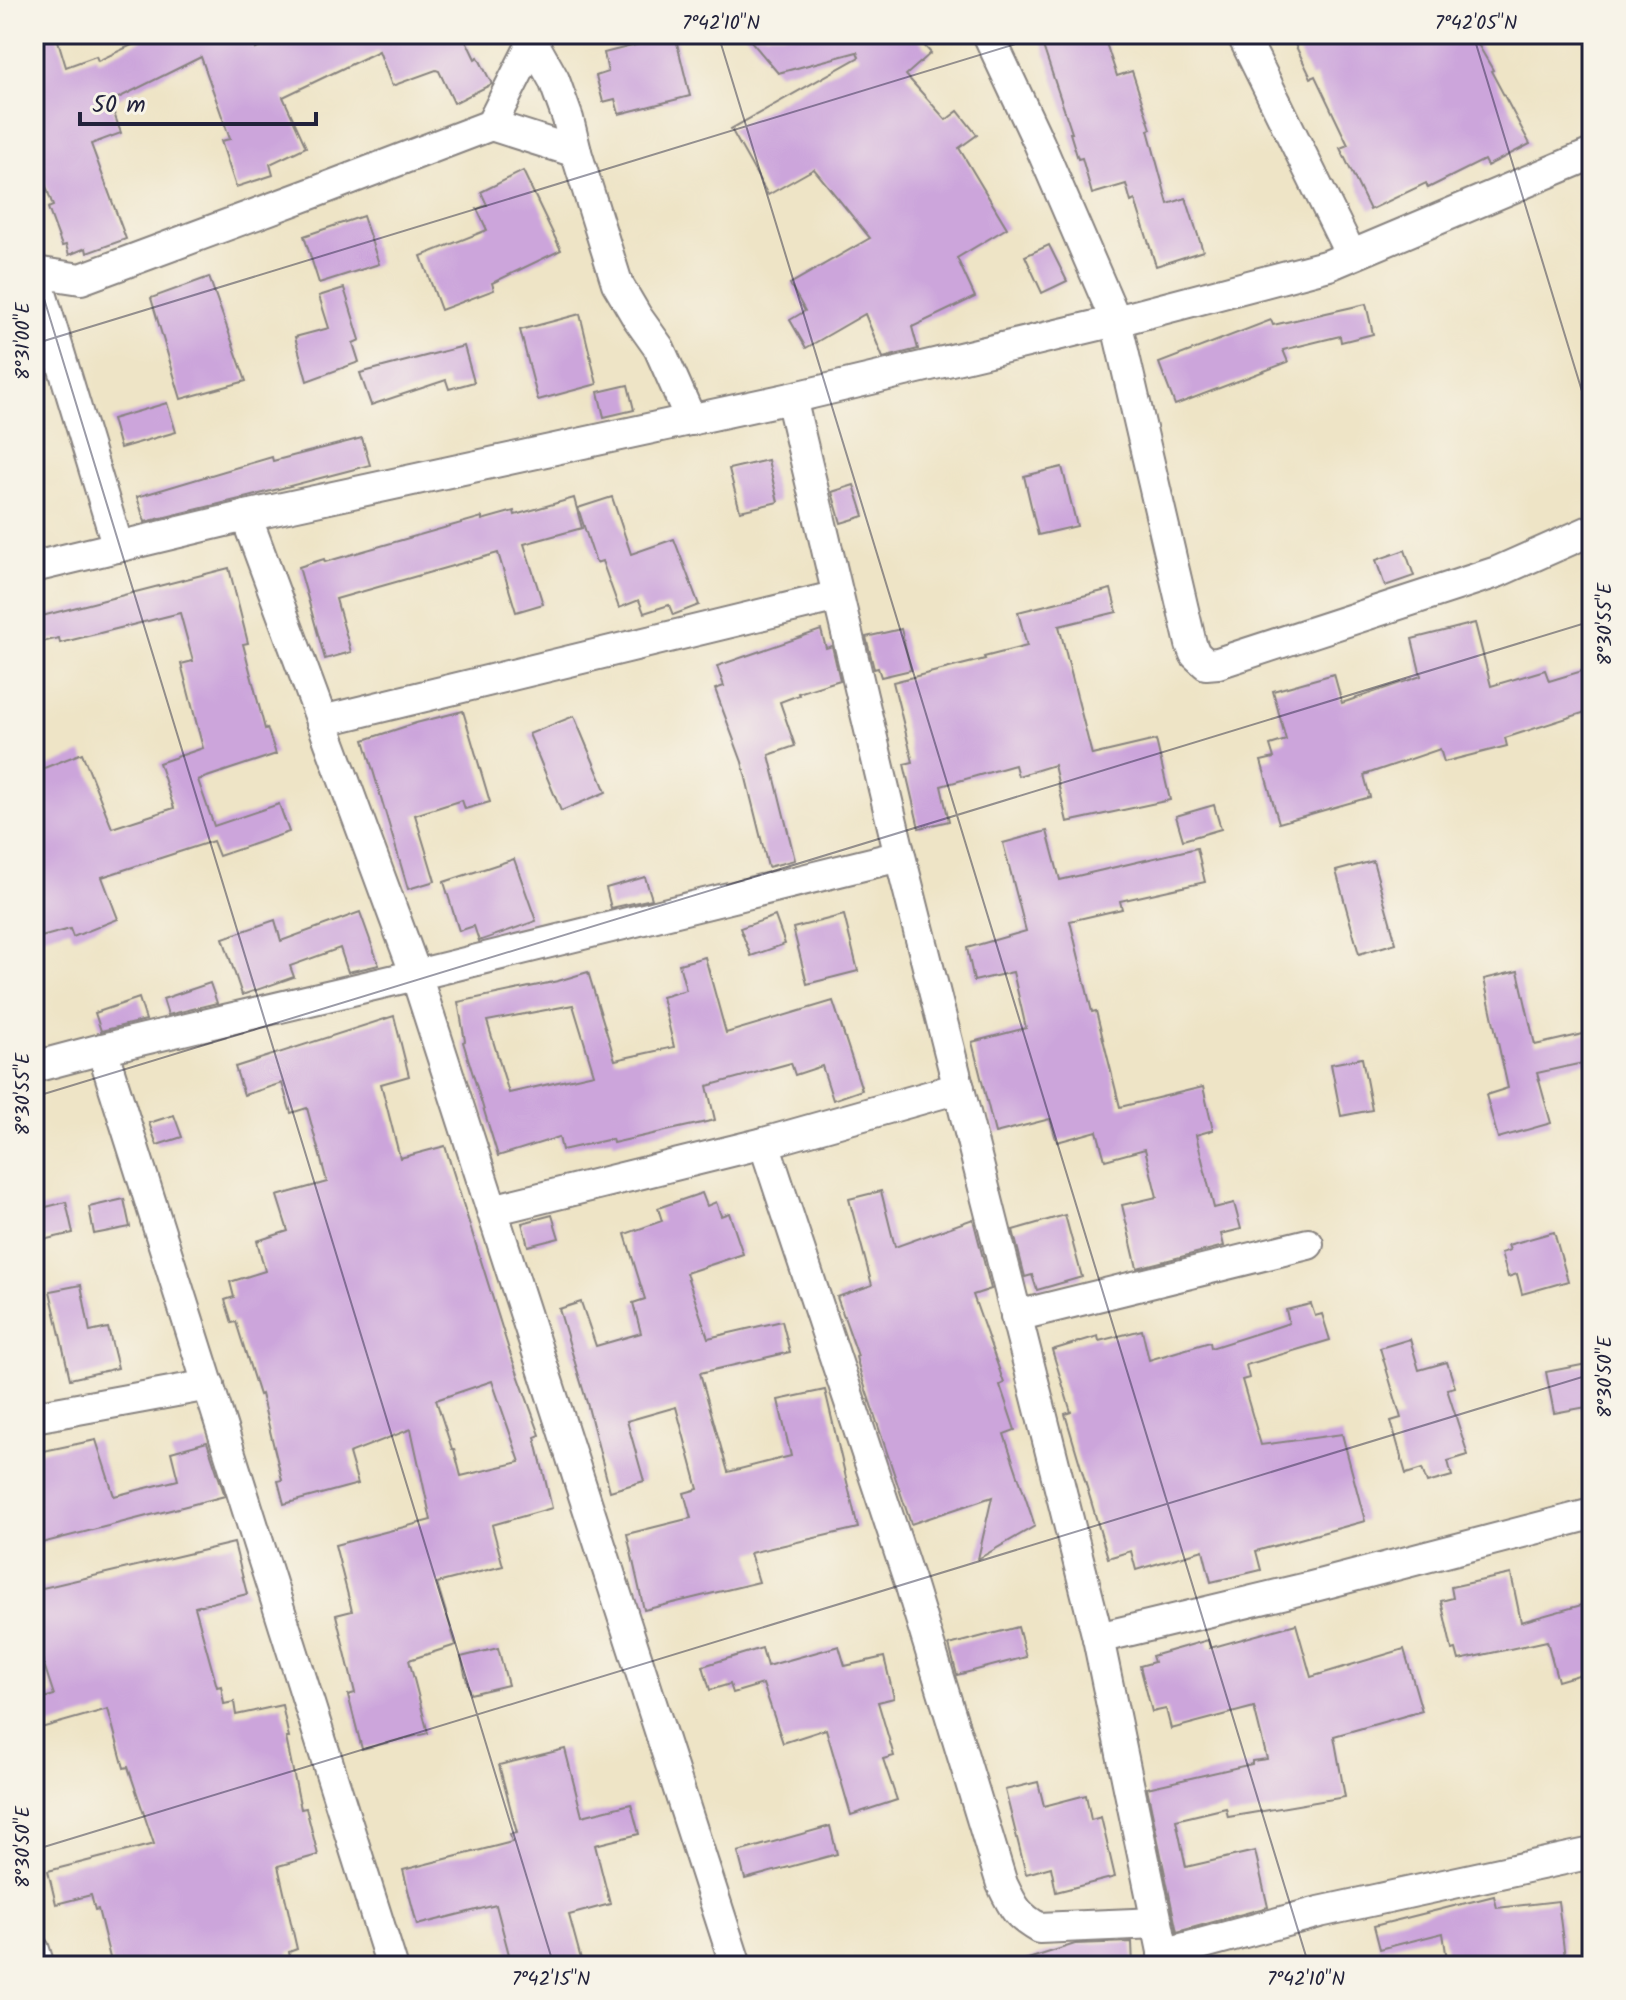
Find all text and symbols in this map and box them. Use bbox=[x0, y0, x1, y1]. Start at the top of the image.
text: 7°42'10"N bbox=[682, 8, 760, 40]
text: 7°42'05"N bbox=[1435, 8, 1517, 40]
scale bar bbox=[80, 76, 316, 126]
text: 50 m bbox=[92, 86, 146, 125]
text: 8°31'00"E bbox=[8, 301, 40, 380]
text: 8°30'55"E bbox=[1590, 581, 1622, 665]
text: 8°30'55"E bbox=[8, 1051, 40, 1135]
text: 8°30'50"E bbox=[1590, 1335, 1622, 1418]
text: 8°30'50"E bbox=[8, 1805, 40, 1888]
text: 7°42'15"N bbox=[512, 1964, 590, 1996]
text: 7°42'10"N bbox=[1267, 1964, 1345, 1996]

